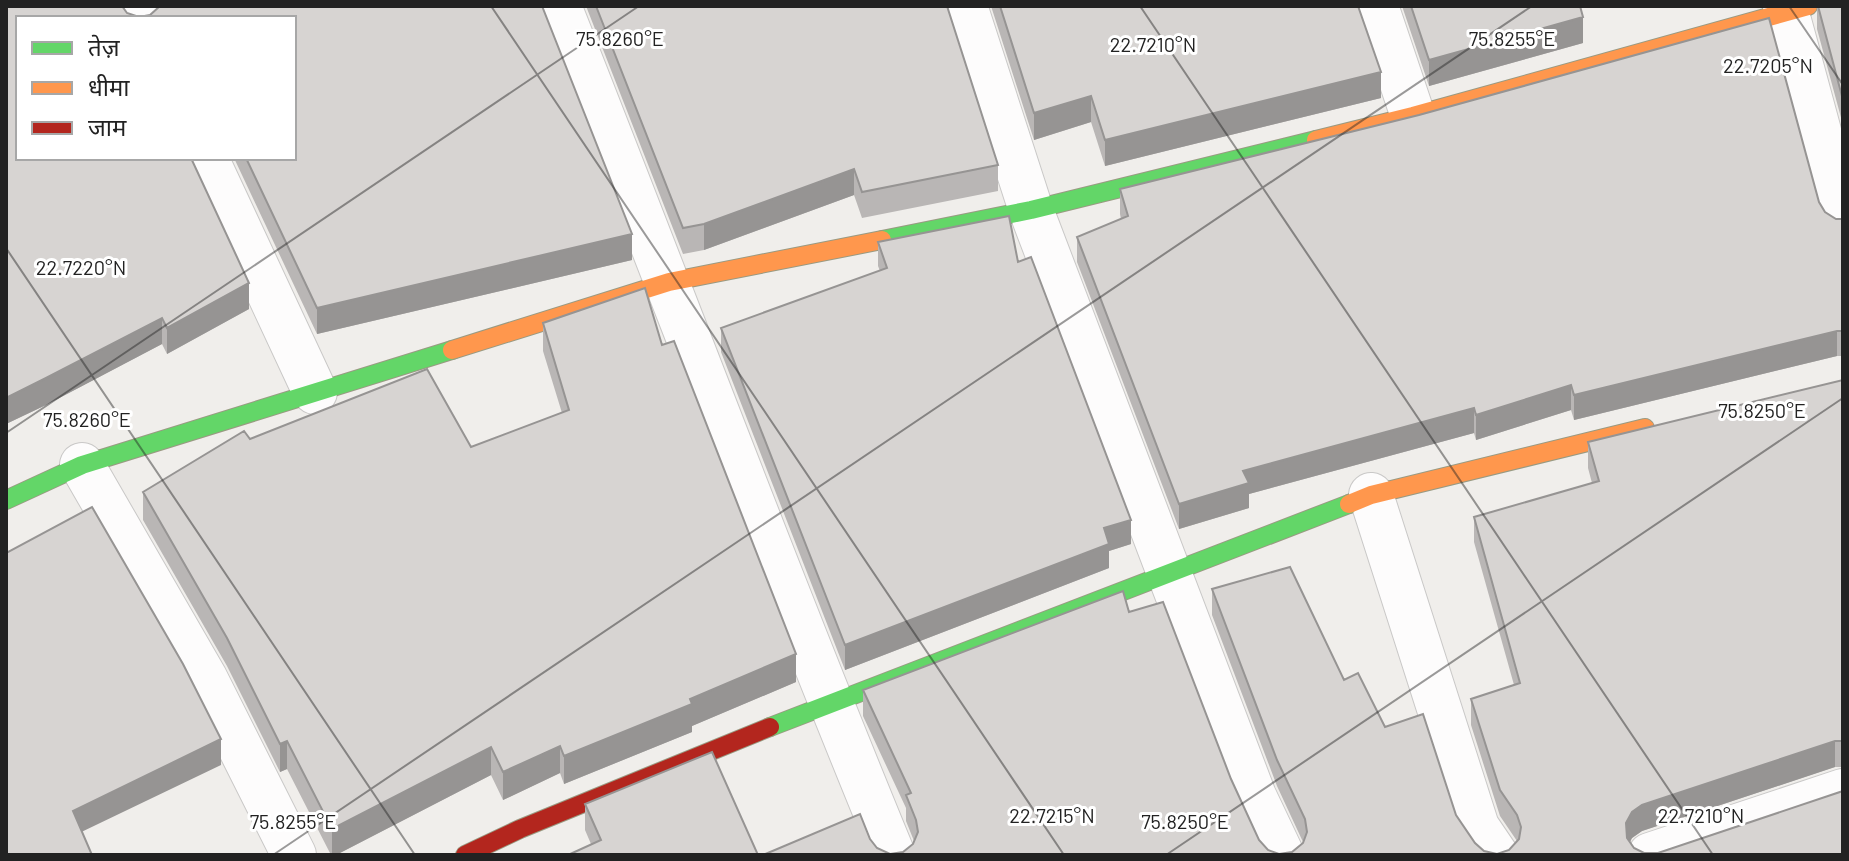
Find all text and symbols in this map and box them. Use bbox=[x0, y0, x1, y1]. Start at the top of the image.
legend bbox=[16, 16, 296, 160]
text: 75.8260°E bbox=[576, 26, 664, 50]
text: 75.8255°E bbox=[1469, 26, 1555, 50]
text: तेज़ bbox=[88, 32, 121, 61]
text: 22.7210°N bbox=[1110, 32, 1196, 56]
text: 22.7205°N bbox=[1723, 53, 1813, 77]
text: धीमा bbox=[88, 72, 130, 101]
text: जाम bbox=[88, 112, 127, 141]
text: 22.7220°N bbox=[36, 255, 126, 279]
text: 75.8250°E bbox=[1718, 398, 1806, 422]
text: 75.8260°E bbox=[43, 407, 131, 431]
text: 22.7215°N bbox=[1009, 803, 1095, 827]
text: 22.7210°N bbox=[1658, 803, 1744, 827]
text: 75.8255°E bbox=[250, 809, 336, 833]
text: 75.8250°E bbox=[1141, 809, 1229, 833]

